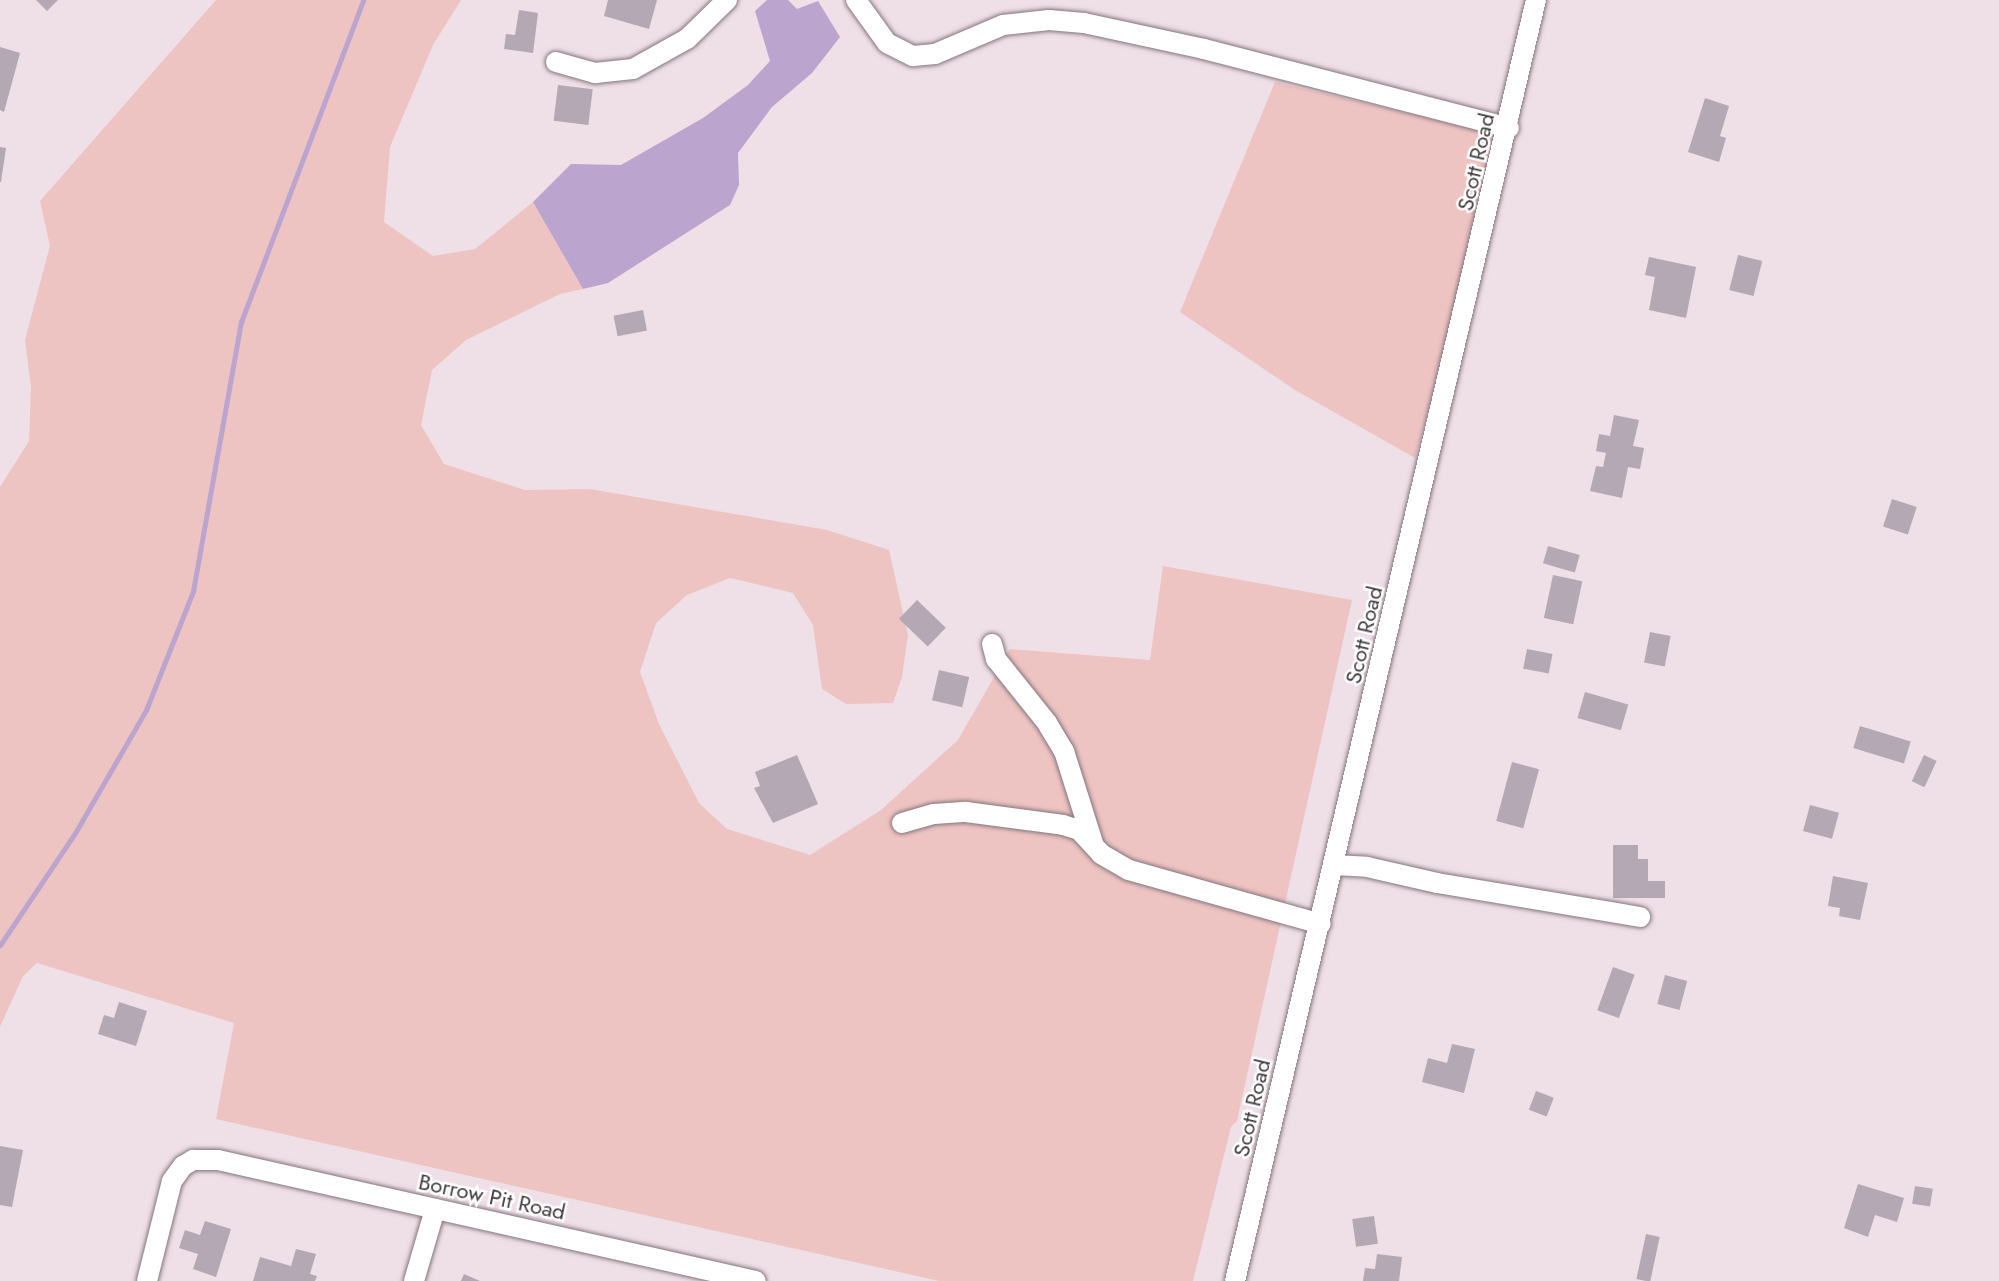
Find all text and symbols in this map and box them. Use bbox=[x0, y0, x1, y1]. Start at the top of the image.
street label: Scott Road bbox=[1452, 111, 1500, 213]
street label: Scott Road bbox=[1340, 584, 1388, 686]
street label: Scott Road bbox=[1228, 1057, 1276, 1159]
street label: Borrow Pit Road bbox=[416, 1169, 568, 1225]

